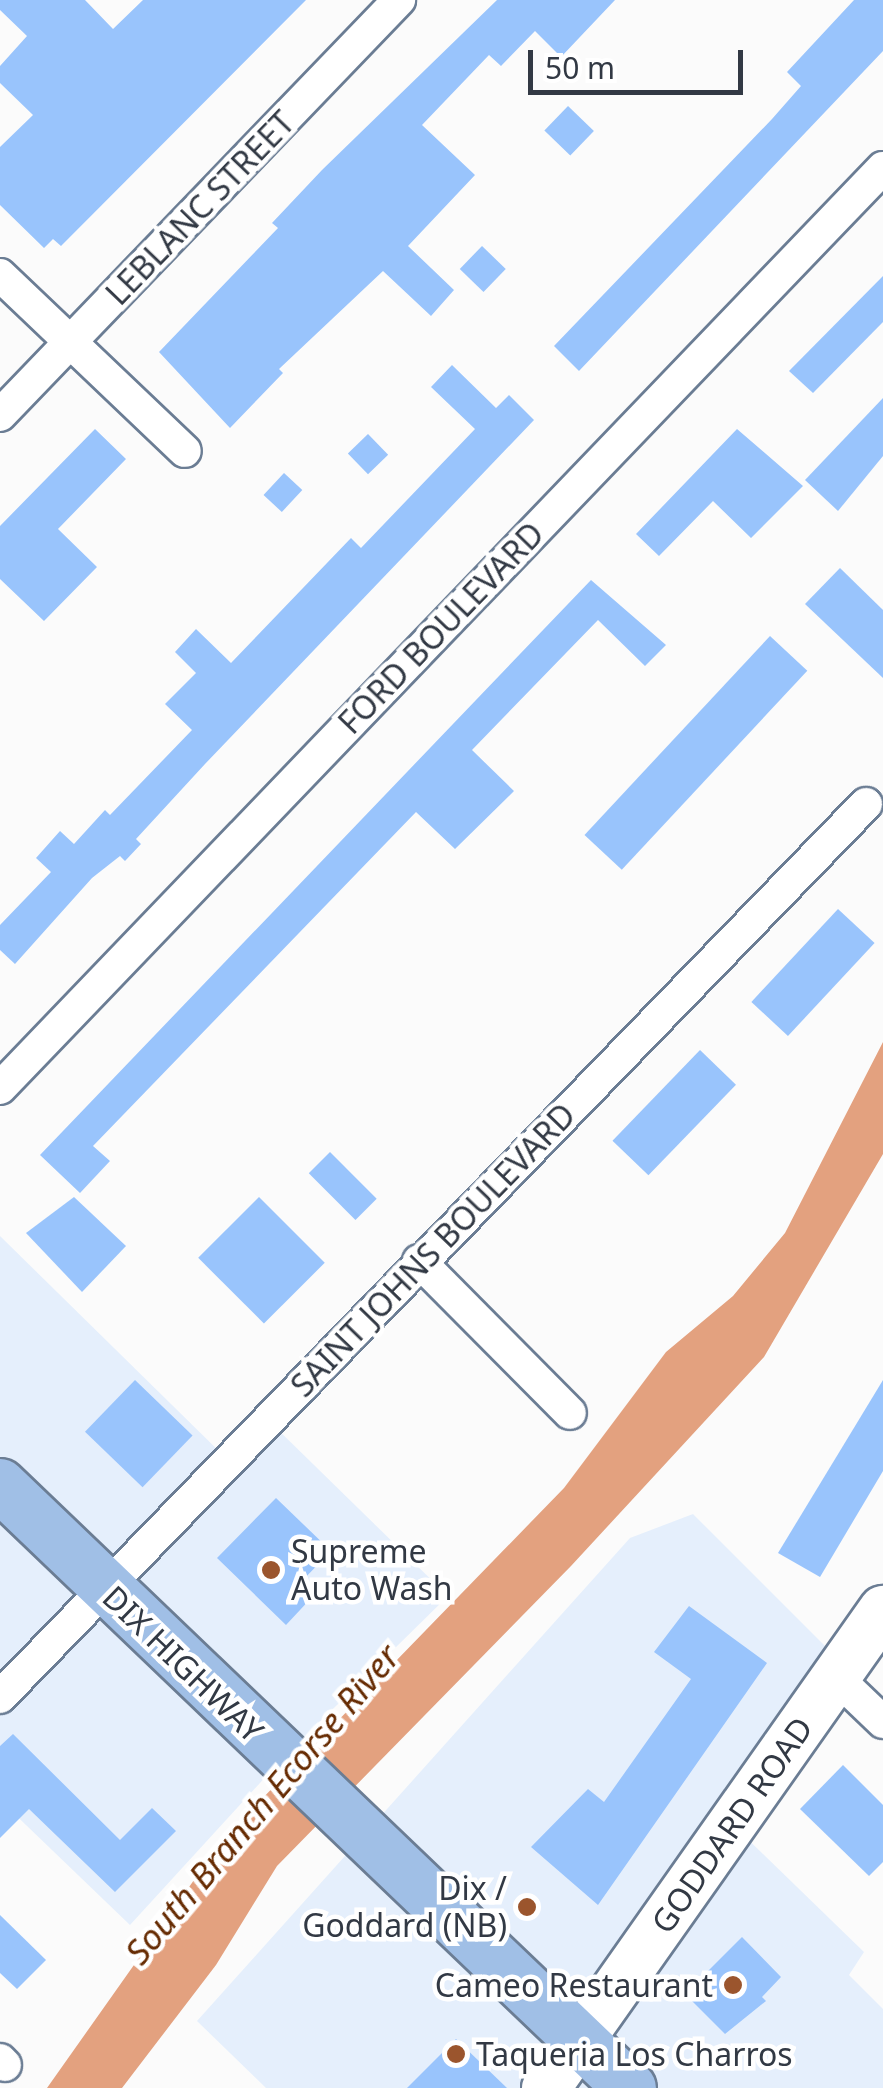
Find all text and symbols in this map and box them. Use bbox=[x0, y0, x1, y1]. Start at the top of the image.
scale bar bbox=[533, 30, 748, 92]
text: 50 m bbox=[545, 47, 615, 88]
street label: LEBLANC STREET bbox=[98, 103, 302, 313]
street label: FORD BOULEVARD bbox=[330, 514, 552, 742]
street label: SAINT JOHNS BOULEVARD bbox=[283, 1096, 583, 1404]
place label: Supreme Auto Wash bbox=[291, 1533, 453, 1608]
marker: Supreme Auto Wash bbox=[260, 1559, 282, 1581]
street label: DIX HIGHWAY bbox=[95, 1578, 271, 1750]
water label: South Branch Ecorse River bbox=[116, 1636, 408, 1972]
street label: GODDARD ROAD bbox=[643, 1710, 821, 1940]
place label: Dix / Goddard (NB) bbox=[302, 1870, 507, 1945]
marker: Dix / Goddard (NB) bbox=[516, 1896, 538, 1918]
place label: Cameo Restaurant bbox=[435, 1966, 713, 2004]
marker: Cameo Restaurant bbox=[722, 1974, 744, 1996]
place label: Taqueria Los Charros bbox=[476, 2035, 793, 2073]
marker: Taqueria Los Charros bbox=[445, 2043, 467, 2065]

